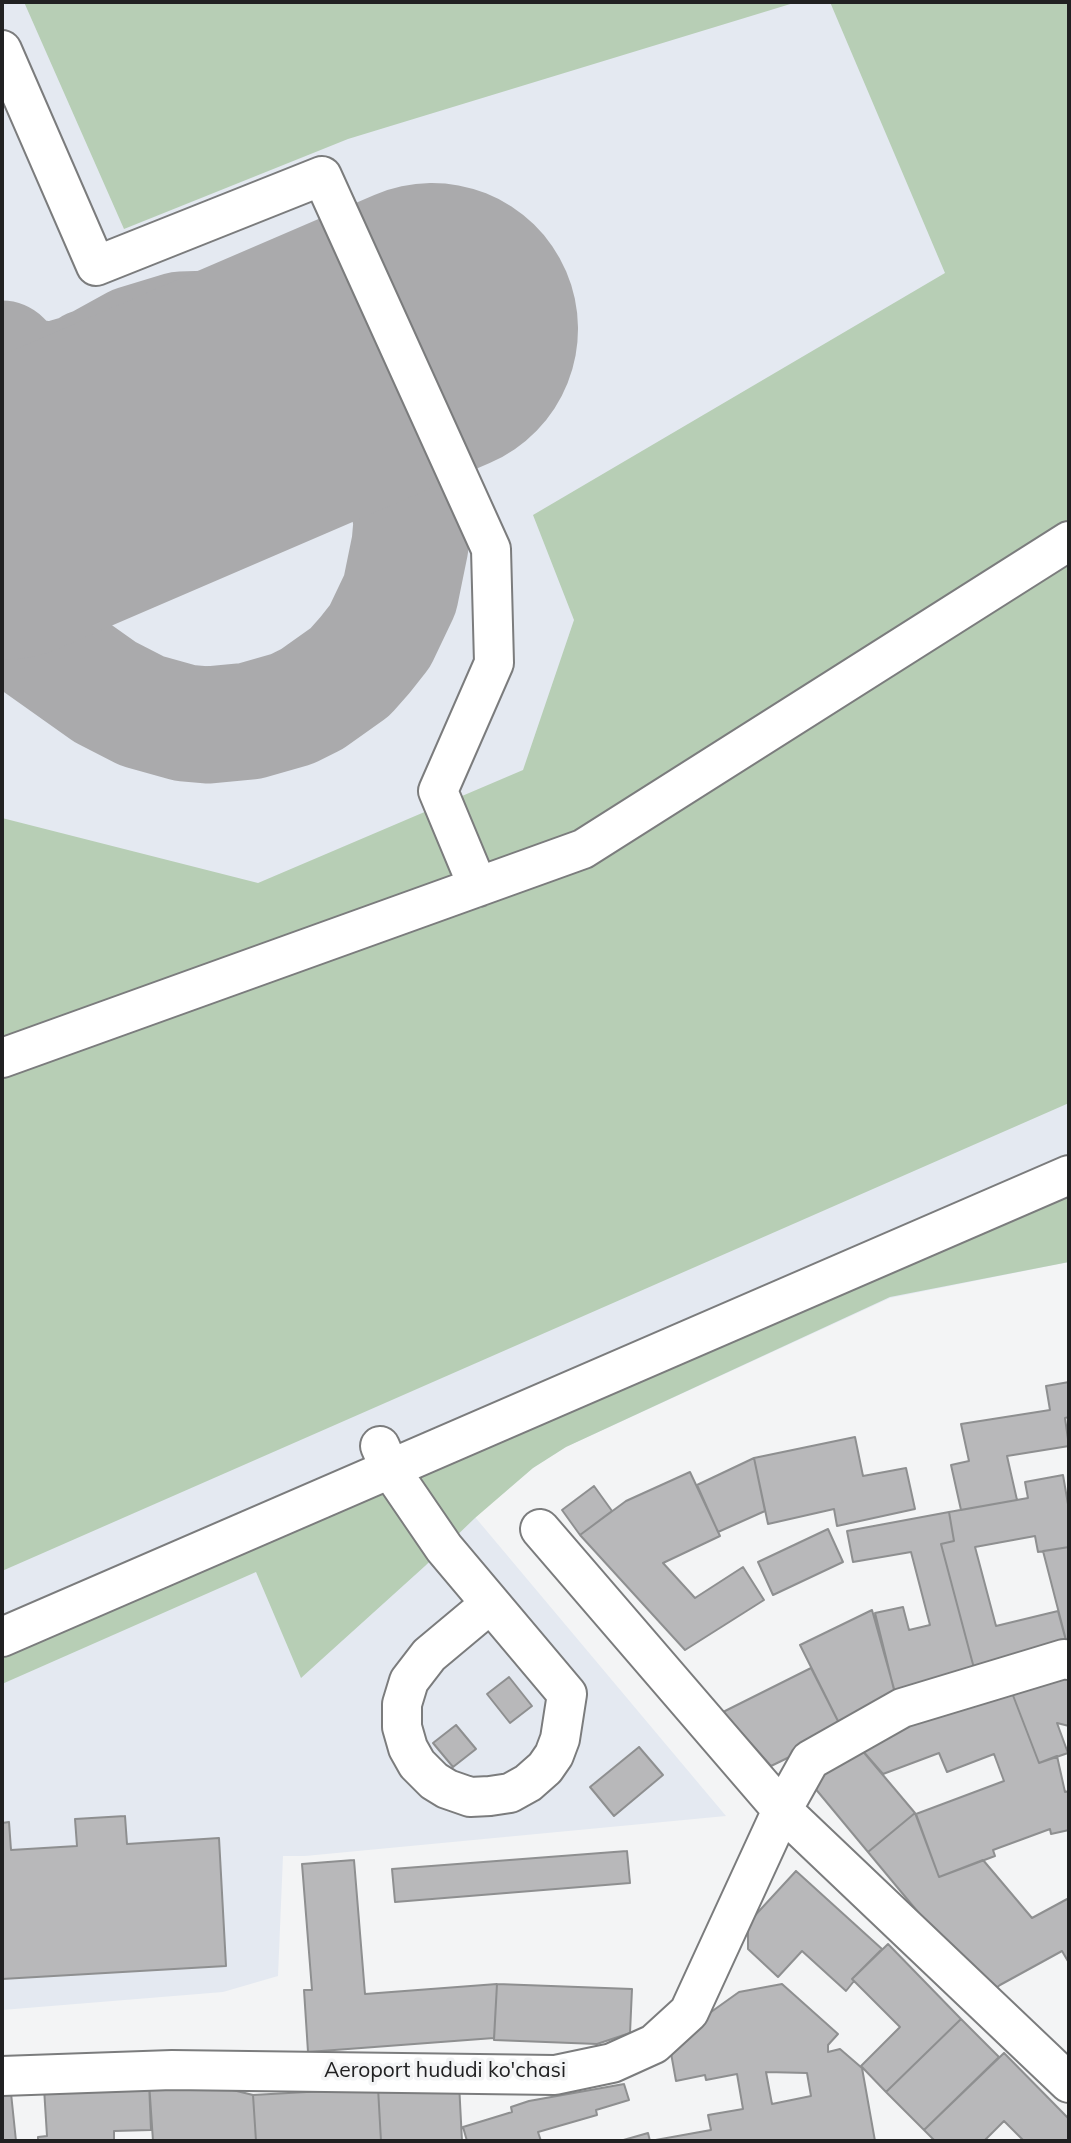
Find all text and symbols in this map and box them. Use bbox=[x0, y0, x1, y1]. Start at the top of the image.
street label: Aeroport hududi ko'chasi bbox=[324, 2058, 566, 2084]

